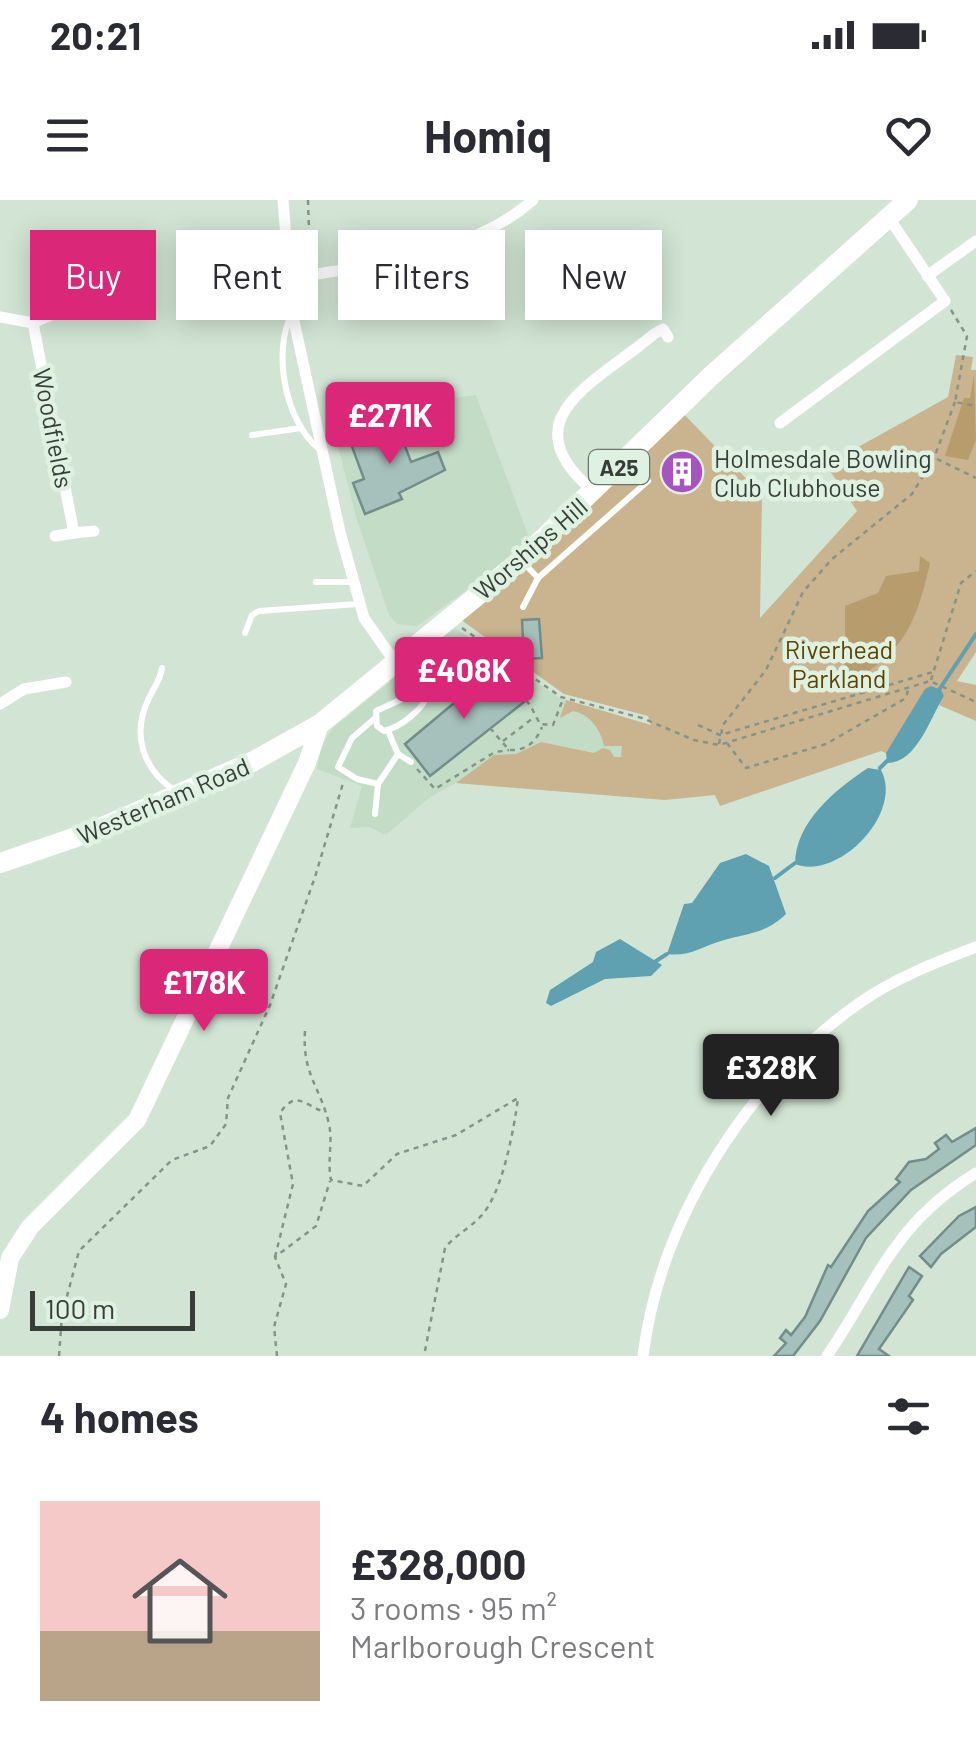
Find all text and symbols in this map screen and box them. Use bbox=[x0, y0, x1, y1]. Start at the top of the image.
text: 20:21 bbox=[50, 12, 141, 58]
icon: menu bbox=[40, 108, 95, 163]
text: Homiq bbox=[424, 108, 552, 162]
icon: heart bbox=[881, 108, 936, 163]
chip: Buy bbox=[30, 230, 156, 320]
chip: Rent bbox=[176, 230, 318, 320]
chip: Filters bbox=[338, 230, 505, 320]
chip: New bbox=[525, 230, 662, 320]
street label: Woodfields bbox=[28, 365, 80, 491]
pin: £271K bbox=[320, 382, 460, 467]
text: £271K bbox=[348, 395, 433, 433]
place label: Holmesdale Bowling Club Clubhouse bbox=[714, 443, 932, 502]
building icon: Holmesdale Bowling Club Clubhouse bbox=[659, 449, 705, 495]
road number: A25 bbox=[589, 450, 649, 484]
street label: Worships Hill bbox=[467, 491, 593, 605]
park label: Riverhead Parkland bbox=[785, 634, 893, 693]
pin: £408K bbox=[394, 637, 534, 722]
text: £408K bbox=[417, 650, 511, 688]
street label: Westerham Road bbox=[72, 750, 254, 850]
pin: £178K bbox=[134, 949, 274, 1034]
text: £178K bbox=[162, 962, 246, 1000]
pin: £328K bbox=[701, 1034, 841, 1119]
text: £328K bbox=[725, 1047, 817, 1085]
scale bar bbox=[30, 1286, 195, 1330]
text: 100 m bbox=[45, 1291, 115, 1325]
icon: filters bbox=[881, 1389, 936, 1444]
text: 4 homes bbox=[40, 1391, 199, 1441]
text: £328,000 bbox=[350, 1538, 527, 1588]
icon: home bbox=[120, 1541, 240, 1661]
text: 3 rooms · 95 m² bbox=[350, 1588, 557, 1626]
text: Marlborough Crescent bbox=[350, 1626, 655, 1664]

